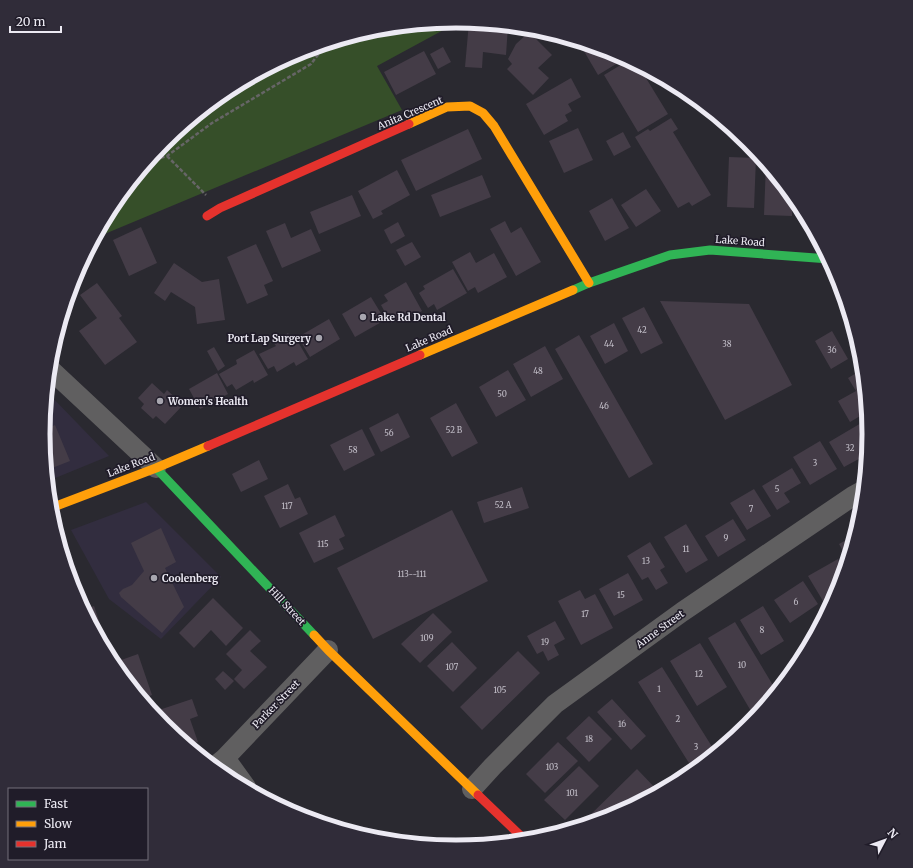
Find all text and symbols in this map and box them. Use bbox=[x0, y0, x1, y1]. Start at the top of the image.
scale bar bbox=[10, 8, 61, 34]
text: 20 m bbox=[16, 14, 45, 29]
street label: Anita Crescent bbox=[374, 93, 445, 133]
street label: Lake Road bbox=[715, 233, 765, 249]
place label: Lake Rd Dental bbox=[371, 311, 447, 324]
marker: Lake Rd Dental bbox=[358, 312, 368, 322]
street label: Lake Road bbox=[404, 323, 454, 355]
house number: 42 bbox=[637, 325, 647, 335]
place label: Port Lap Surgery bbox=[228, 332, 311, 345]
marker: Port Lap Surgery bbox=[314, 333, 324, 343]
house number: 44 bbox=[604, 339, 614, 349]
house number: 38 bbox=[722, 339, 732, 349]
house number: 36 bbox=[827, 345, 837, 355]
house number: 48 bbox=[533, 366, 543, 376]
house number: 50 bbox=[497, 389, 507, 399]
place label: Women's Health bbox=[167, 395, 248, 408]
marker: Women's Health bbox=[155, 396, 165, 406]
house number: 46 bbox=[599, 401, 609, 411]
house number: 52 B bbox=[446, 425, 463, 435]
house number: 56 bbox=[384, 428, 394, 438]
house number: 32 bbox=[845, 443, 855, 453]
house number: 58 bbox=[348, 445, 358, 455]
street label: Lake Road bbox=[105, 450, 157, 480]
house number: 3 bbox=[813, 458, 818, 468]
house number: 5 bbox=[775, 484, 780, 494]
house number: 52 A bbox=[495, 500, 512, 510]
house number: 117 bbox=[281, 501, 293, 511]
house number: 7 bbox=[749, 504, 754, 514]
house number: 9 bbox=[724, 533, 729, 543]
house number: 115 bbox=[317, 539, 329, 549]
house number: 11 bbox=[683, 544, 690, 554]
house number: 13 bbox=[642, 556, 650, 566]
house number: 113--111 bbox=[398, 569, 427, 579]
place label: Coolenberg bbox=[162, 572, 219, 585]
marker: Coolenberg bbox=[149, 573, 159, 583]
street label: Hill Street bbox=[266, 584, 308, 628]
house number: 15 bbox=[617, 590, 625, 600]
house number: 6 bbox=[794, 597, 799, 607]
street label: Anne Street bbox=[632, 607, 687, 651]
house number: 17 bbox=[581, 609, 589, 619]
house number: 8 bbox=[760, 625, 765, 635]
house number: 109 bbox=[420, 633, 434, 643]
house number: 19 bbox=[541, 637, 549, 647]
house number: 10 bbox=[738, 660, 746, 670]
house number: 107 bbox=[446, 662, 459, 672]
house number: 12 bbox=[695, 669, 703, 679]
street label: Parker Street bbox=[250, 677, 303, 731]
house number: 1 bbox=[657, 684, 661, 694]
house number: 105 bbox=[494, 685, 507, 695]
house number: 2 bbox=[676, 714, 681, 724]
house number: 16 bbox=[618, 719, 626, 729]
house number: 18 bbox=[585, 734, 593, 744]
house number: 3 bbox=[694, 742, 699, 752]
house number: 103 bbox=[546, 762, 559, 772]
legend bbox=[8, 788, 148, 860]
house number: 101 bbox=[566, 788, 578, 798]
text: Fast bbox=[44, 796, 68, 811]
text: Slow bbox=[44, 816, 73, 831]
north arrow bbox=[865, 820, 905, 860]
text: N bbox=[884, 826, 901, 842]
text: Jam bbox=[43, 836, 67, 851]

